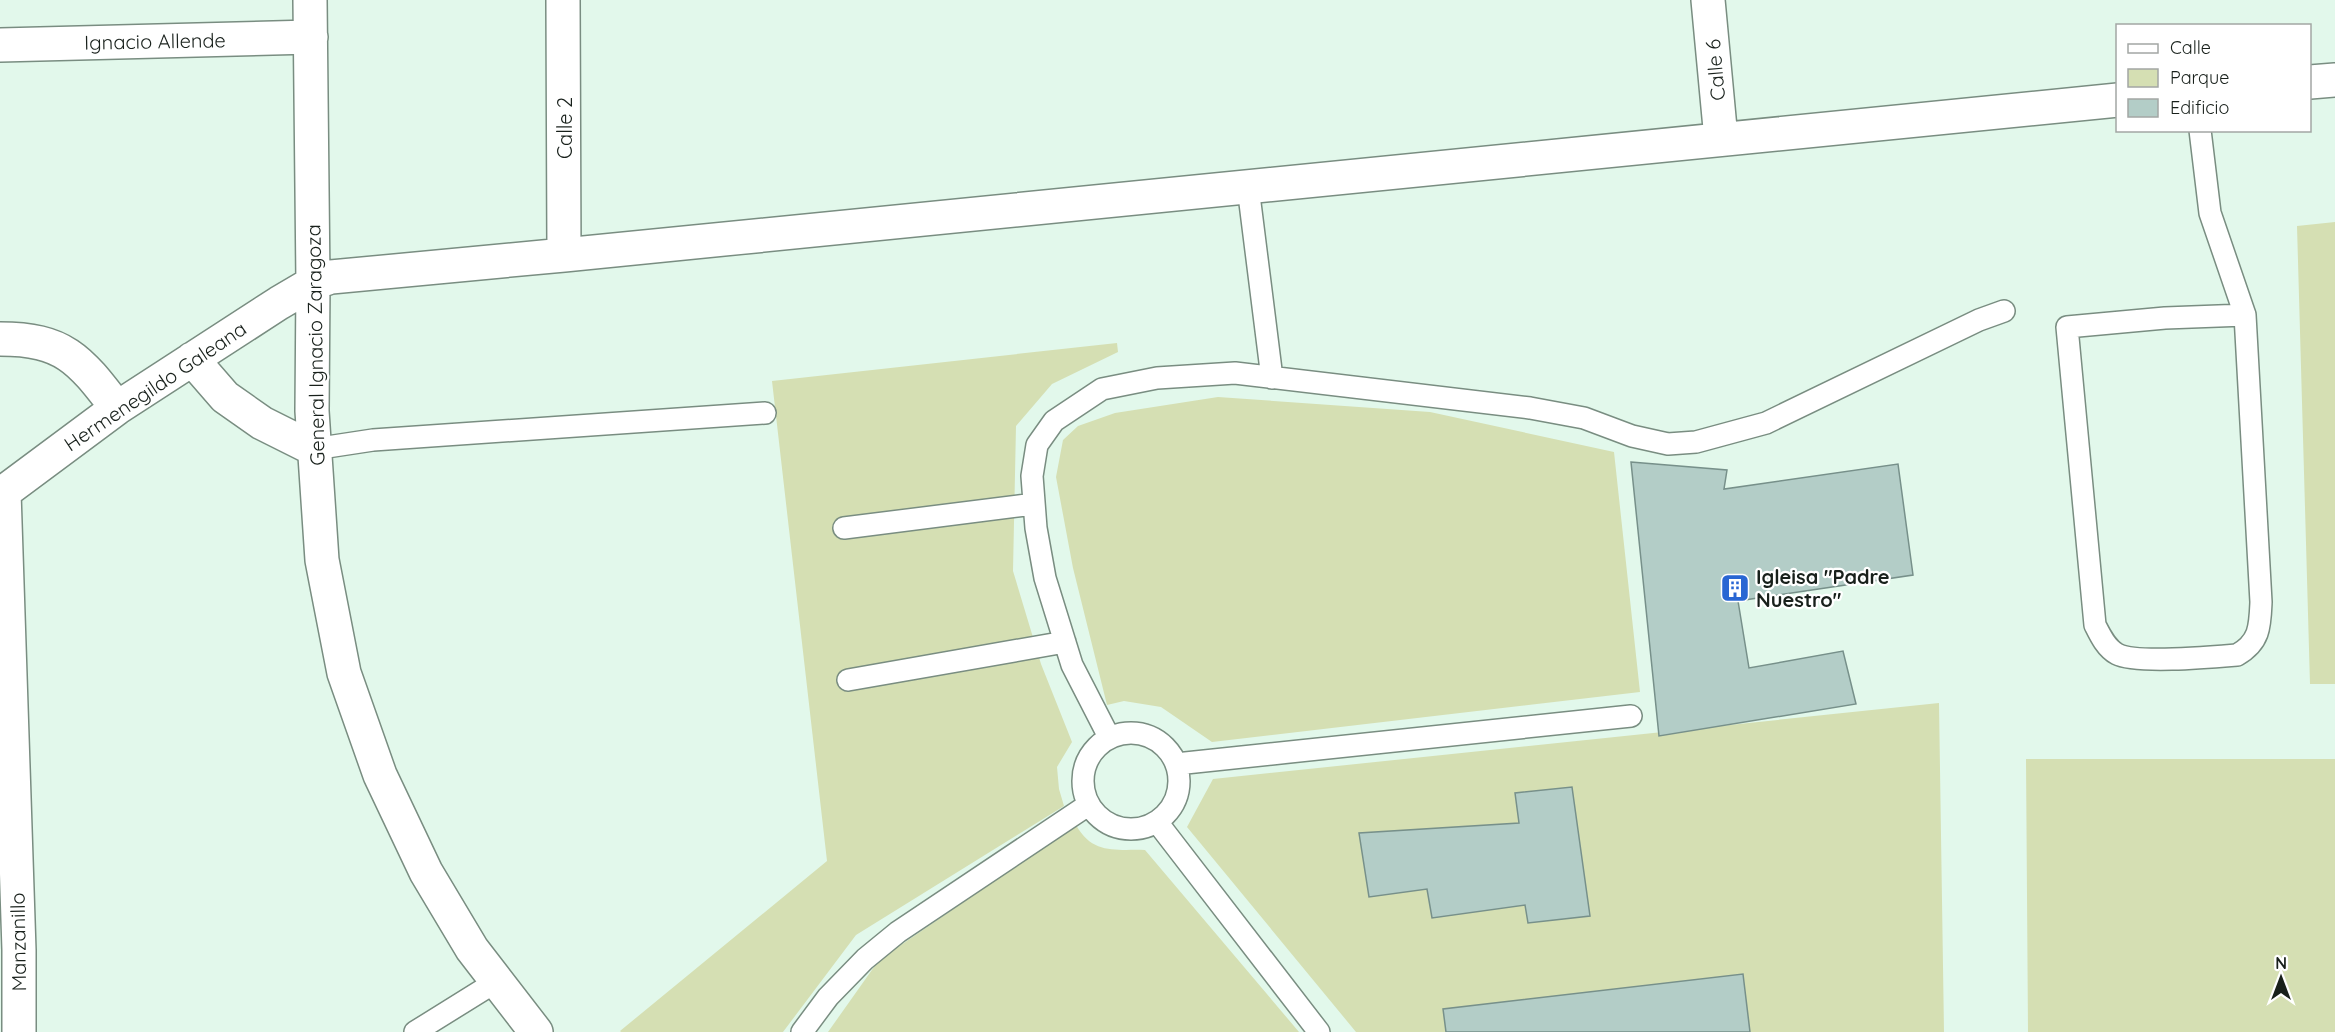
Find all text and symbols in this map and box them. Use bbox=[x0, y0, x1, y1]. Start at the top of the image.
legend bbox=[2116, 24, 2311, 132]
street label: Ignacio Allende bbox=[84, 27, 226, 55]
text: Calle bbox=[2170, 36, 2211, 59]
street label: Calle 6 bbox=[1700, 38, 1730, 102]
text: Parque bbox=[2170, 66, 2229, 89]
text: Edificio bbox=[2170, 96, 2229, 119]
street label: Calle 2 bbox=[552, 97, 577, 159]
street label: General Ignacio Zaragoza bbox=[300, 224, 330, 466]
street label: Hermenegildo Galeana bbox=[59, 316, 251, 456]
place label: Igleisa "Padre Nuestro" bbox=[1756, 564, 1890, 612]
building icon: Igleisa "Padre Nuestro" bbox=[1719, 572, 1751, 604]
street label: Manzanillo bbox=[5, 892, 31, 992]
north arrow bbox=[2251, 948, 2311, 1008]
text: N bbox=[2275, 953, 2287, 973]

